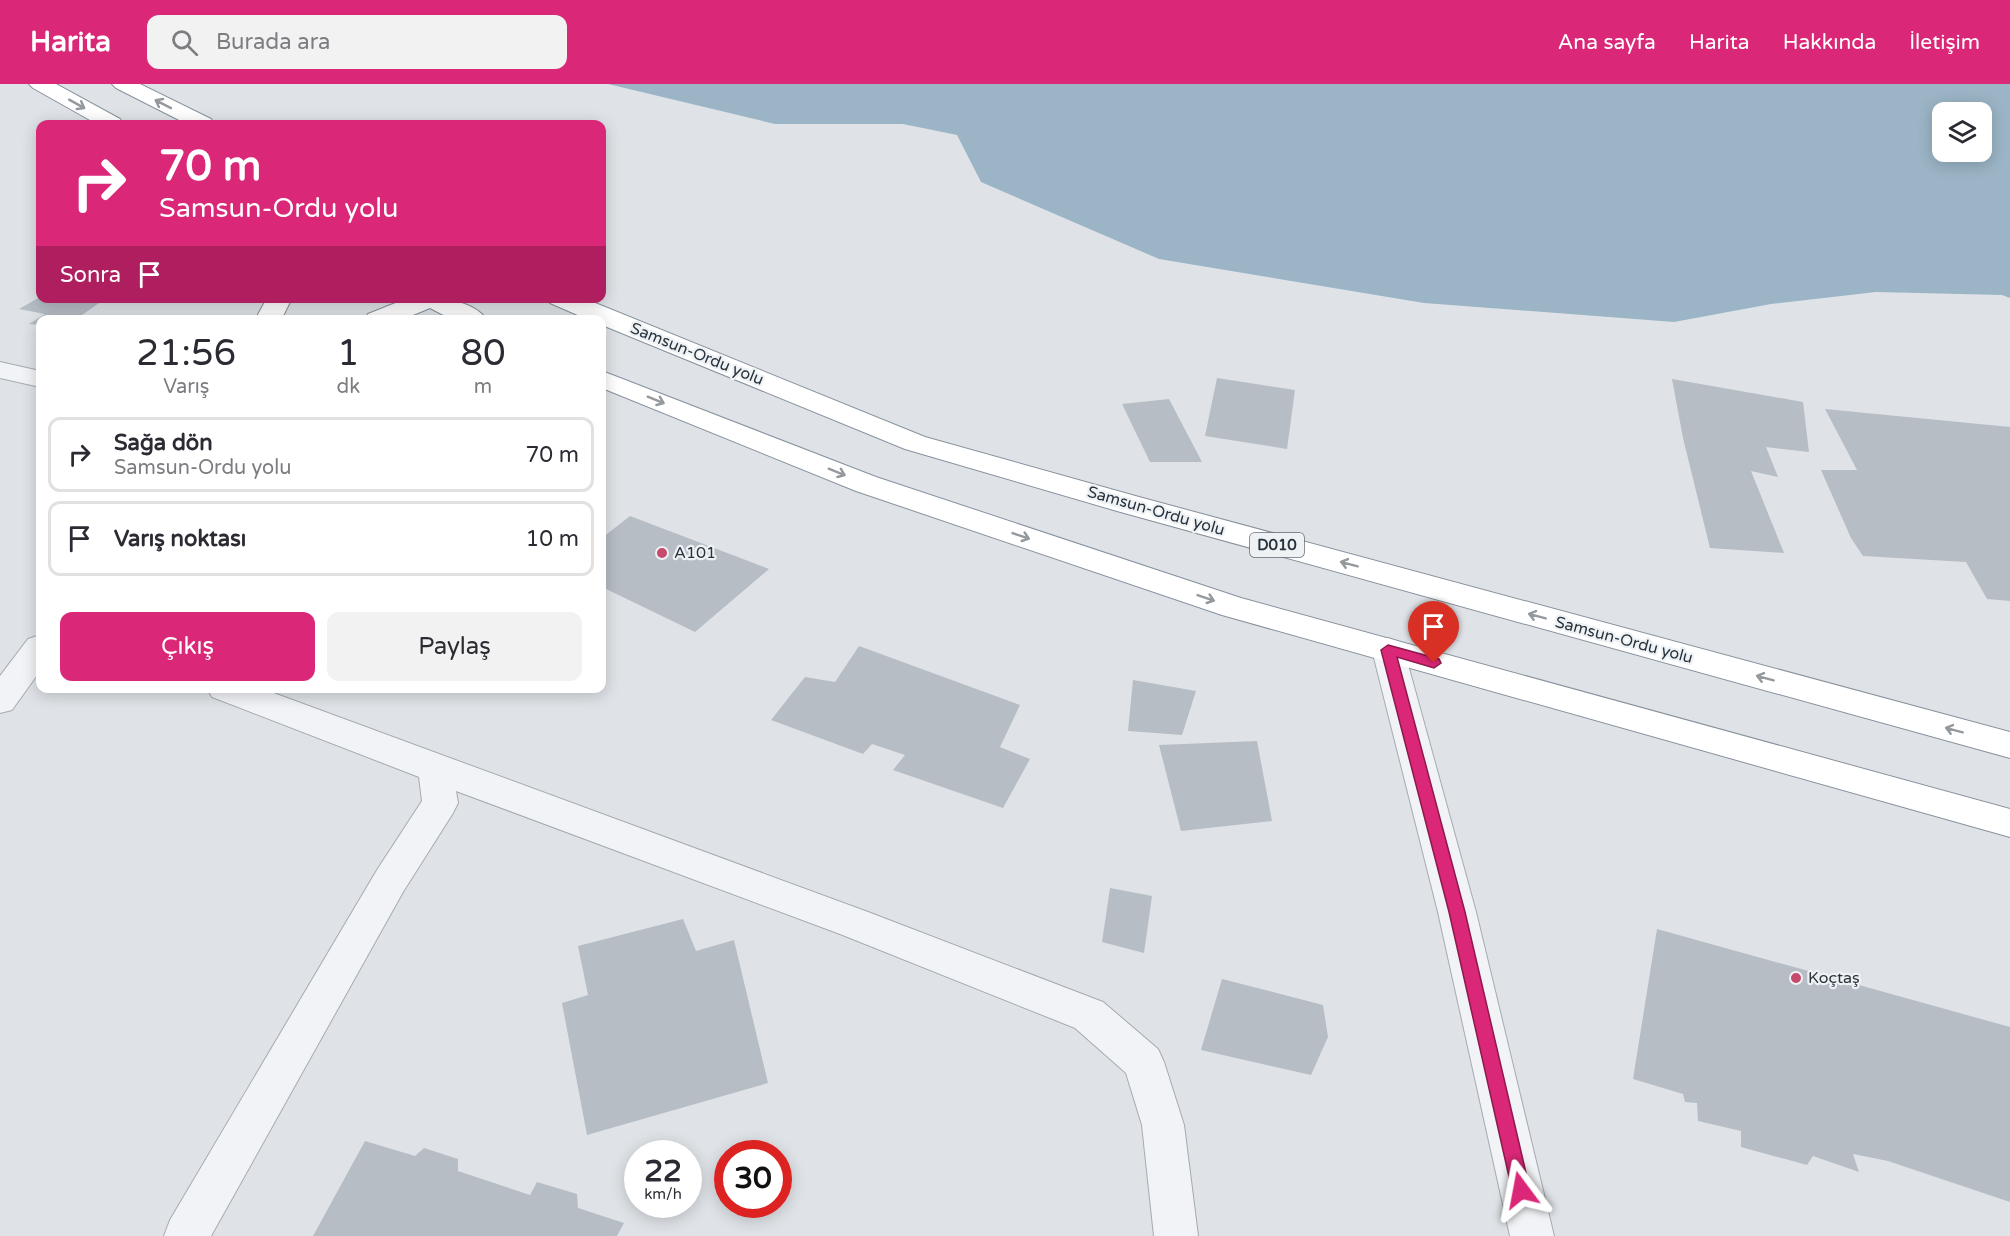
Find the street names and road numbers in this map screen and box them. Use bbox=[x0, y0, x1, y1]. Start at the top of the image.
street label: Samsun-Ordu yolu bbox=[627, 318, 767, 390]
street label: Samsun-Ordu yolu bbox=[1085, 482, 1227, 540]
road number: D010 bbox=[1250, 533, 1304, 557]
street label: Samsun-Ordu yolu bbox=[1553, 612, 1695, 668]

